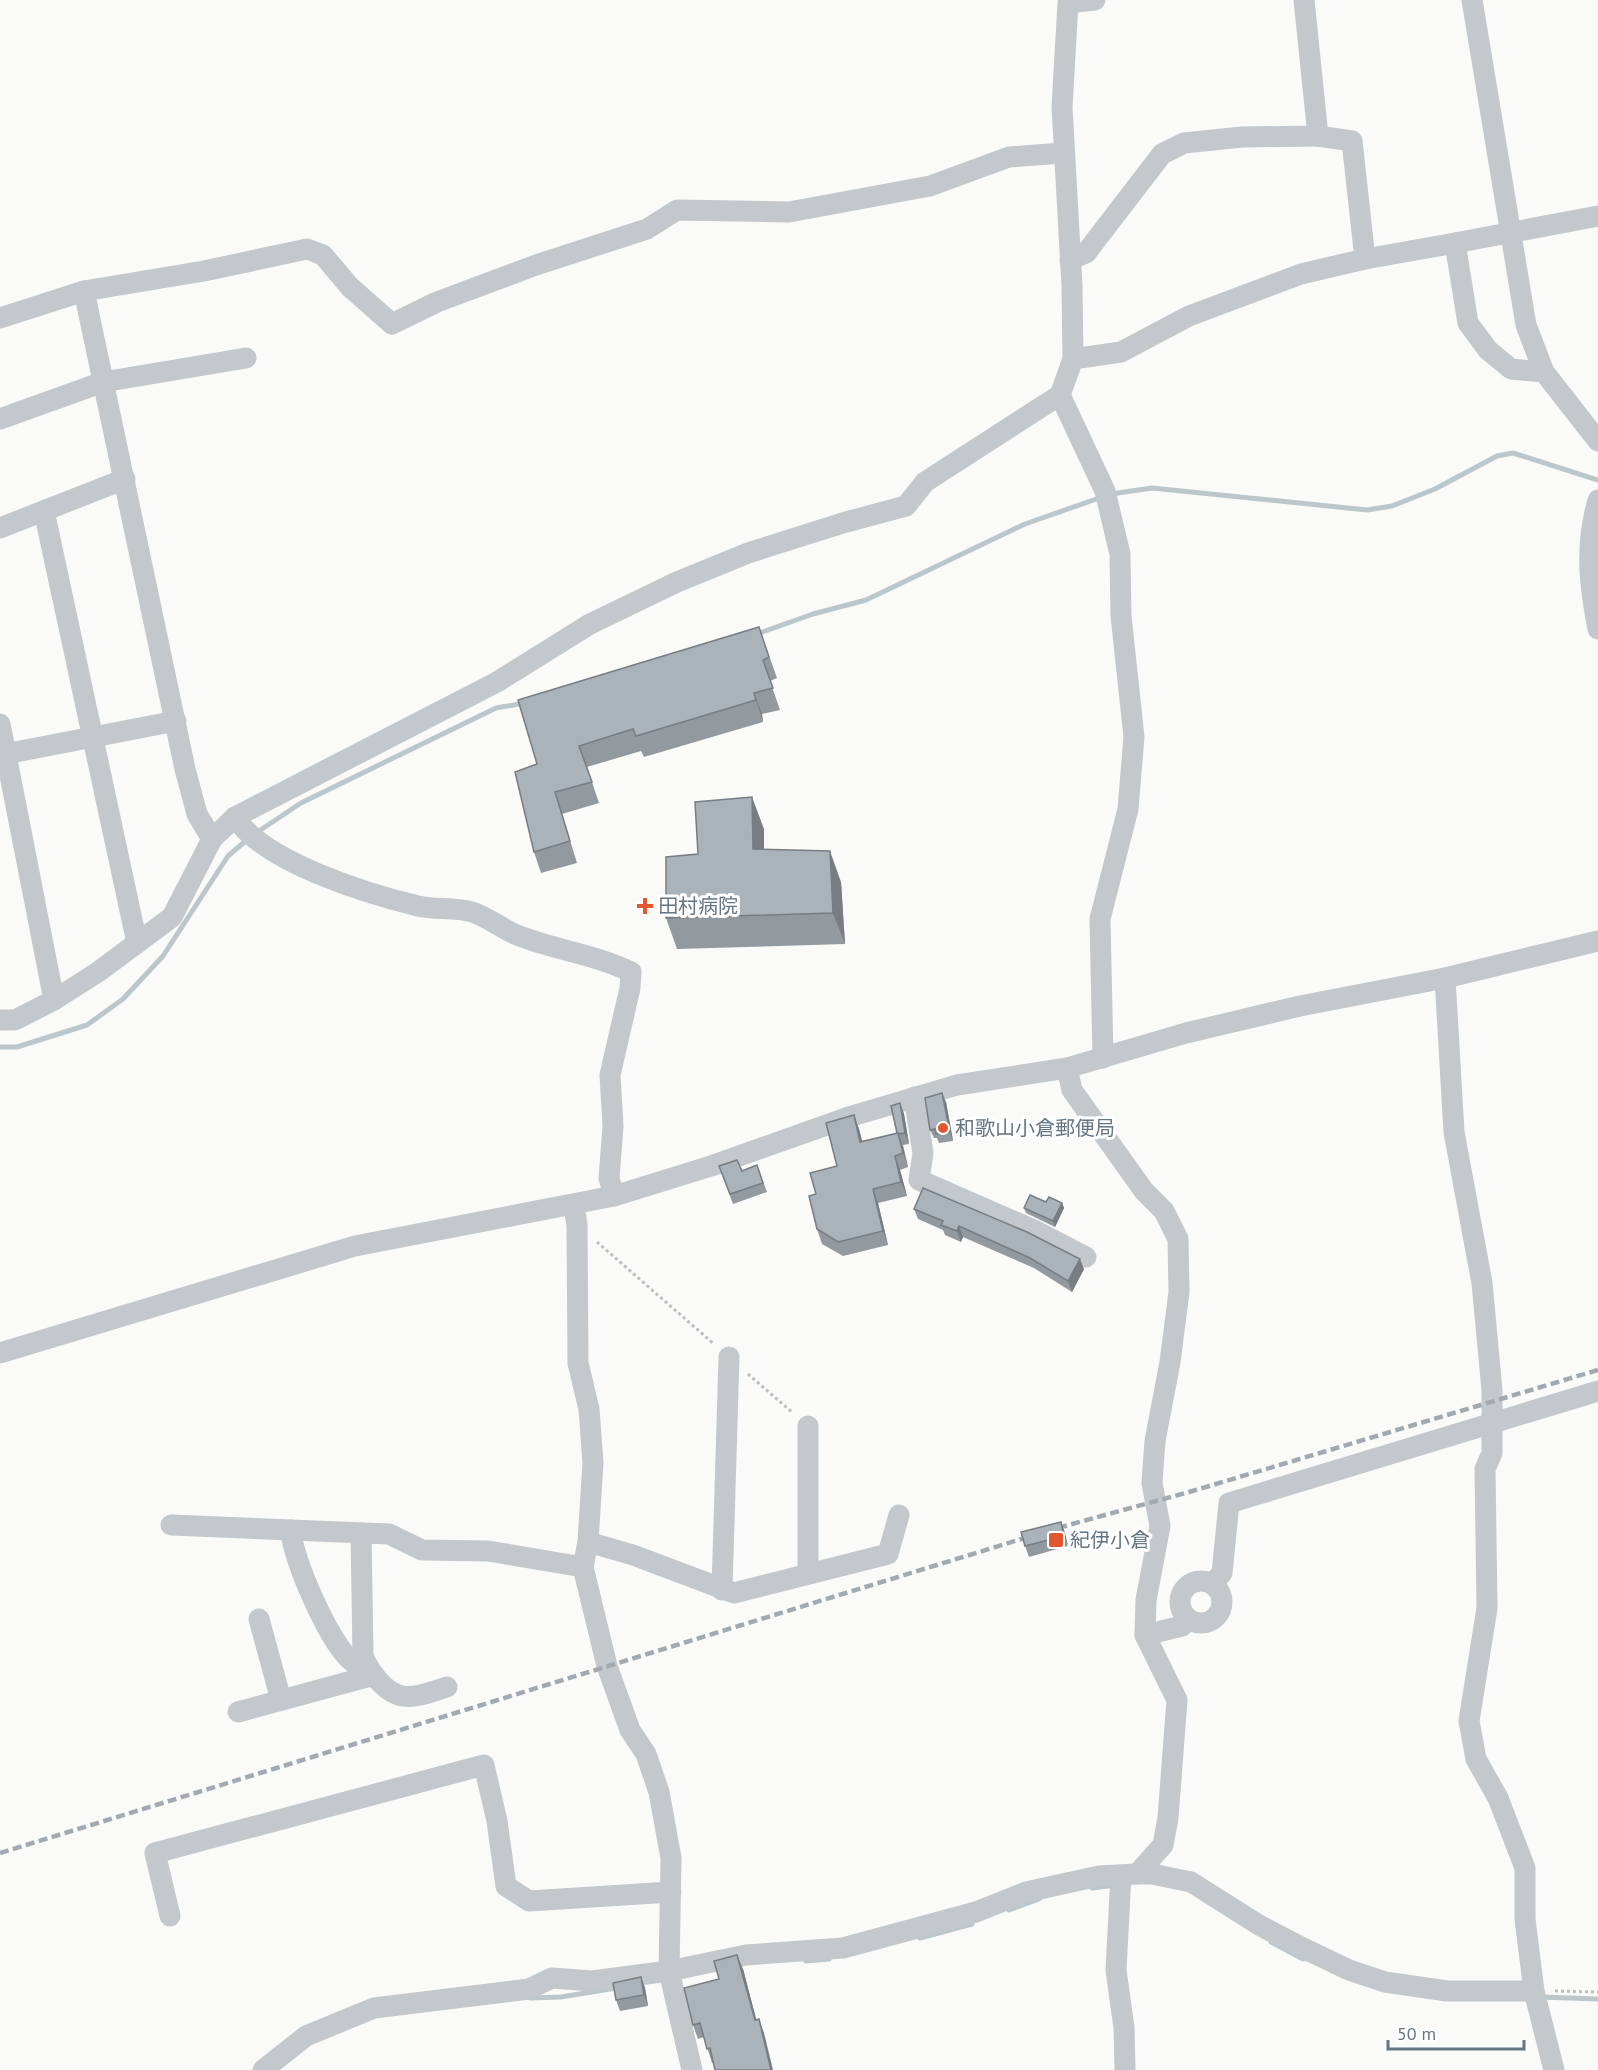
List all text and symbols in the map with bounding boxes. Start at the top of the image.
place label: 田村病院 [658,893,738,919]
marker: 田村病院 [636,897,654,915]
place label: 和歌山小倉郵便局 [955,1115,1115,1141]
marker: 和歌山小倉郵便局 [936,1121,950,1135]
place label: 紀伊小倉 [1070,1527,1150,1553]
marker: 紀伊小倉 [1047,1531,1065,1549]
scale bar [1388,2013,1524,2051]
text: 50 m [1397,2022,1436,2045]

